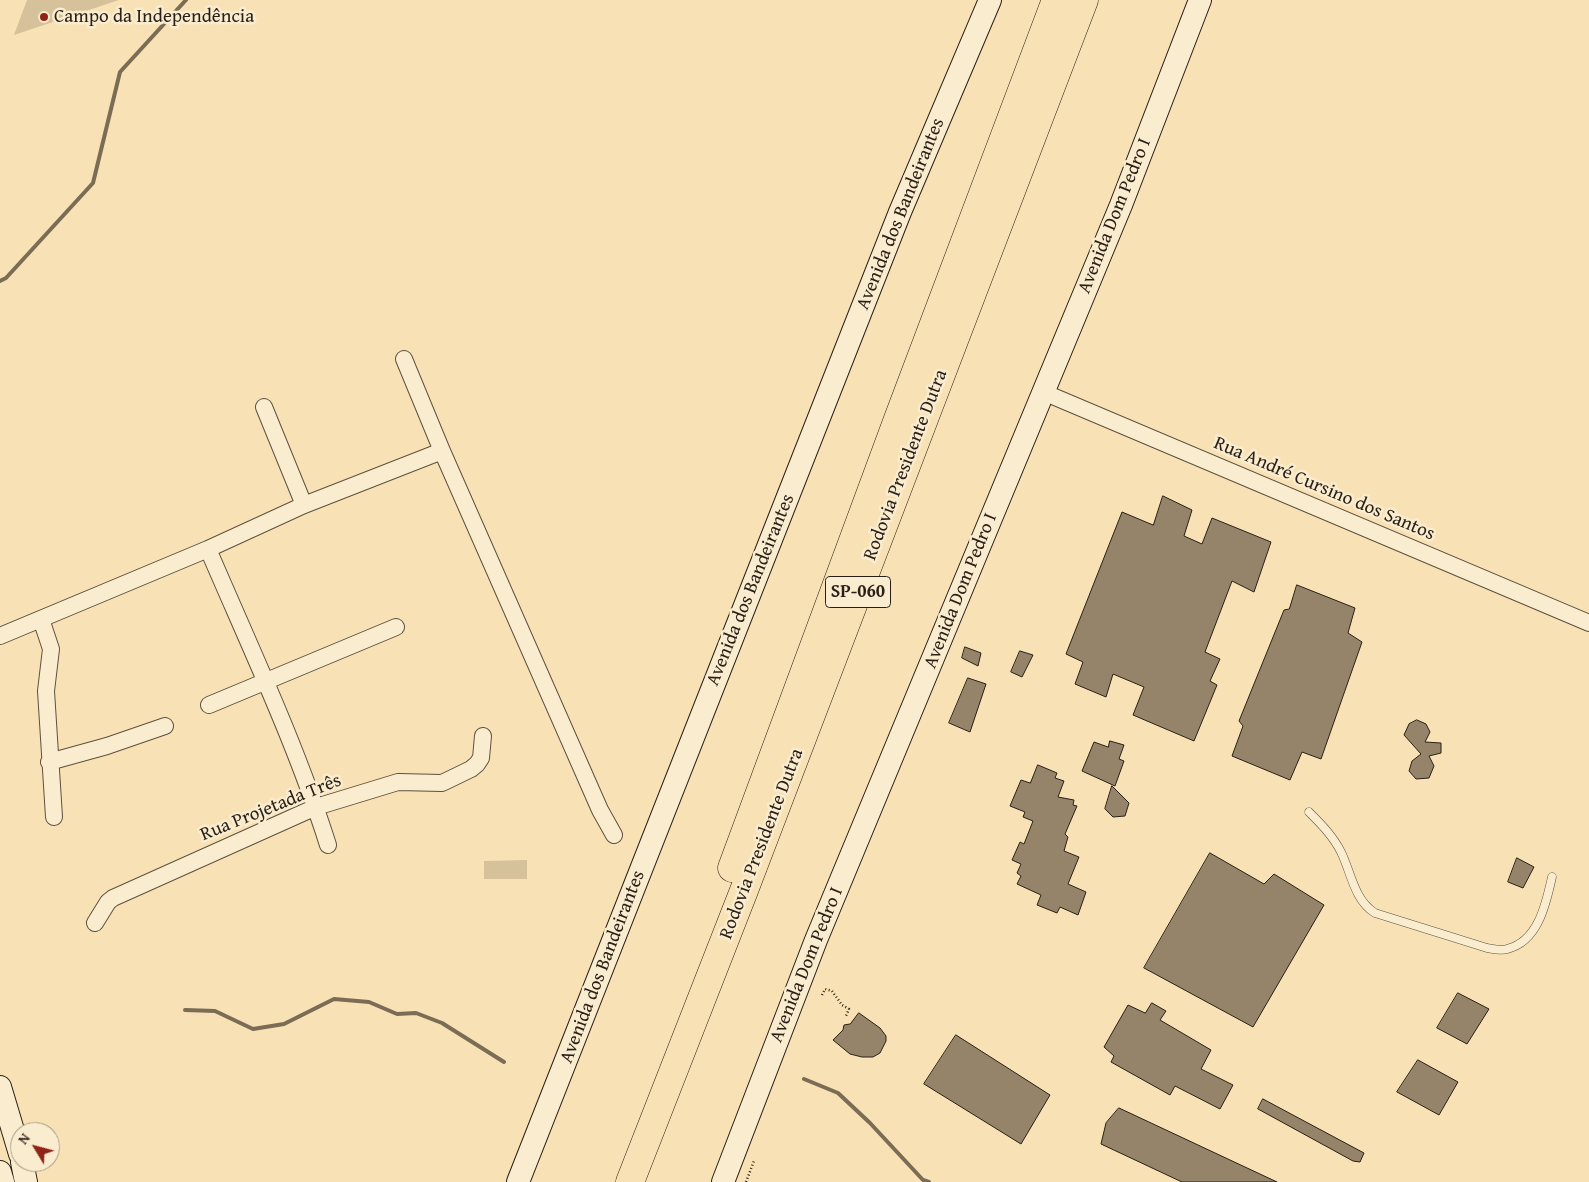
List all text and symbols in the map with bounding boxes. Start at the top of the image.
place label: Campo da Independência [54,6,254,28]
marker: Campo da Independência [38,11,50,23]
street label: Avenida dos Bandeirantes [852,115,950,313]
street label: Avenida Dom Pedro I [1073,135,1157,297]
street label: Rodovia Presidente Dutra [859,366,953,564]
street label: Rua André Cursino dos Santos [1210,432,1438,546]
street label: Avenida dos Bandeirantes [702,491,800,689]
street label: Avenida Dom Pedro I [919,510,1003,672]
road number: SP-060 [826,576,890,608]
street label: Rodovia Presidente Dutra [715,745,809,943]
street label: Rua Projetada Três [197,769,345,847]
street label: Avenida dos Bandeirantes [556,867,650,1067]
street label: Avenida Dom Pedro I [765,884,849,1046]
north arrow [10,1122,60,1172]
text: N [13,1129,35,1148]

